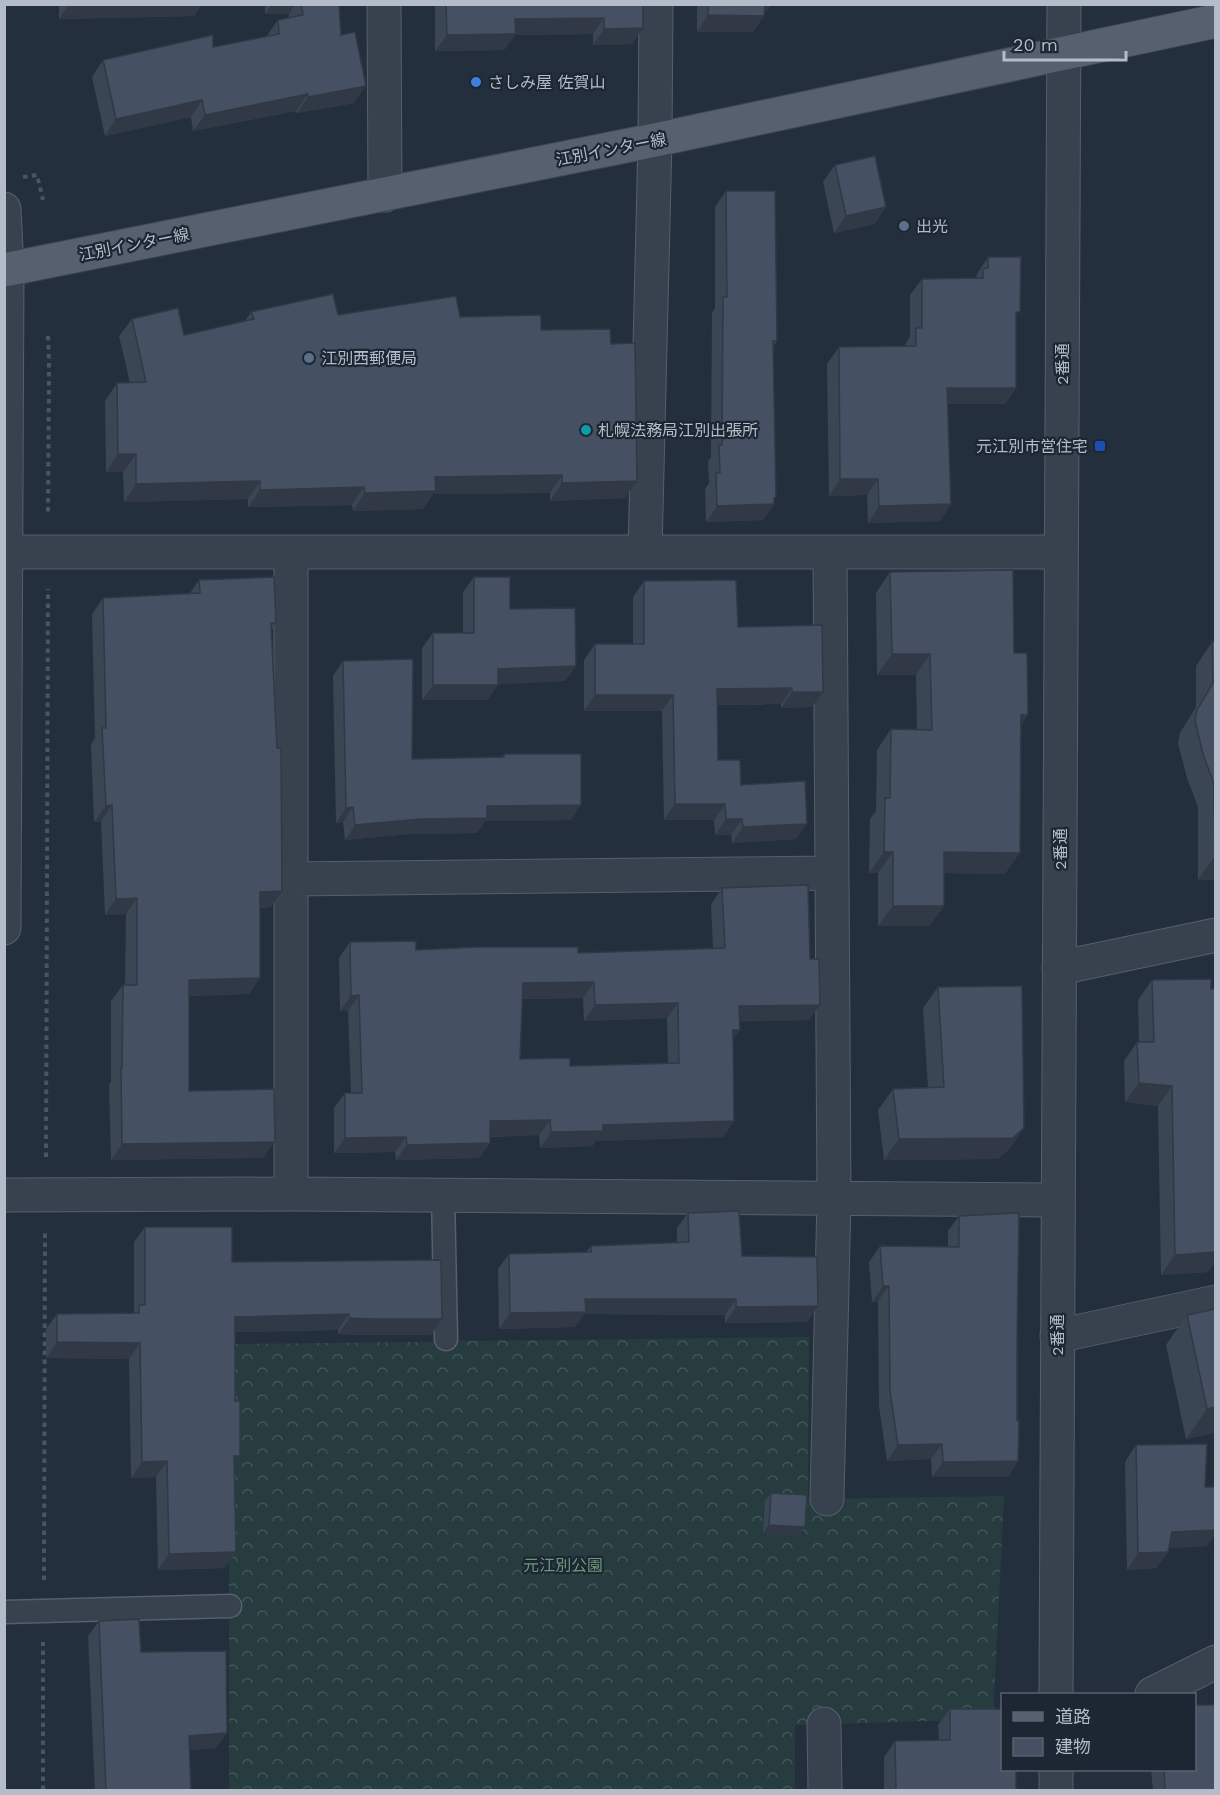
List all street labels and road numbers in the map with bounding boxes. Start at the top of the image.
street label: 江別インター線 [554,129,668,170]
street label: 江別インター線 [77,224,191,265]
street label: 2番通 [1053,343,1072,385]
street label: 2番通 [1051,828,1070,870]
street label: 2番通 [1048,1314,1067,1356]

